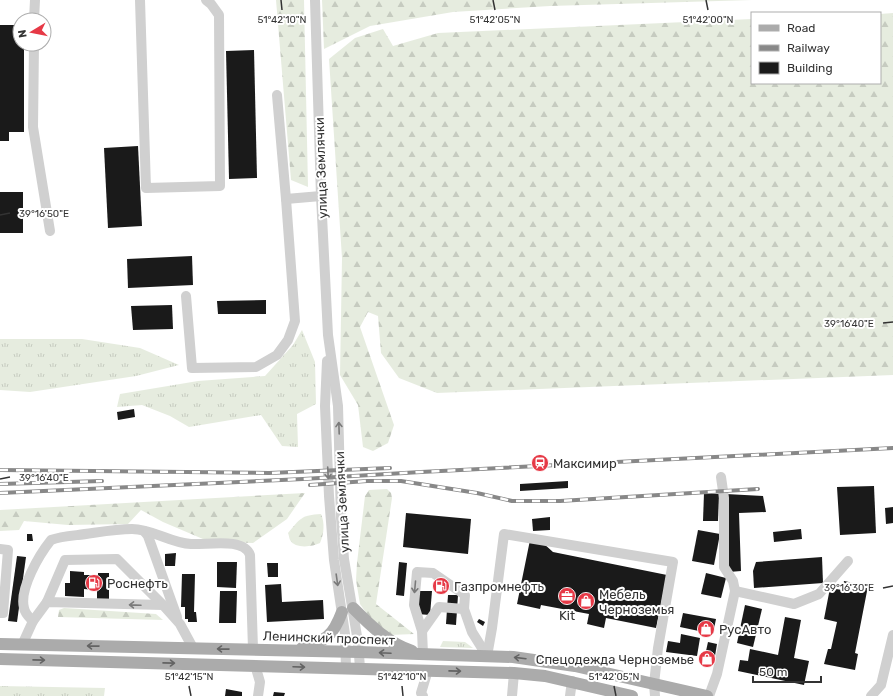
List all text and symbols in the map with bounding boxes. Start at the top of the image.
north arrow [12,12,52,52]
legend [751,12,881,84]
text: 51°42'10"N [257,14,307,26]
text: 51°42'05"N [470,14,520,26]
text: 51°42'00"N [682,14,734,26]
text: Road [787,21,815,35]
text: N [16,29,30,39]
text: Railway [787,41,830,55]
text: Building [787,61,833,75]
street label: улица Землячки [312,117,330,219]
text: 39°16'50"E [19,208,69,220]
text: 39°16'40"E [824,318,874,330]
one-way arrow [335,422,342,435]
street label: улица Землячки [332,451,352,553]
station icon: Максимир [530,453,550,473]
place label: Максимир [553,456,617,471]
one-way arrow [325,466,332,479]
text: 39°16'40"E [19,472,69,484]
fuel station icon: Роснефть [84,573,104,593]
one-way arrow [333,573,341,586]
place label: Роснефть [107,576,168,591]
fuel station icon: Газпромнефть [431,576,451,596]
place label: Газпромнефть [454,579,545,594]
one-way arrow [412,580,419,593]
text: 39°16'30"E [824,582,874,594]
office icon: Kit [557,586,577,606]
place label: Мебель Черноземья [599,587,674,617]
shop icon: Мебель Черноземья [576,591,596,611]
one-way arrow [129,601,142,608]
place label: Kit [559,608,575,623]
shop icon: РусАвто [696,619,716,639]
place label: РусАвто [719,622,772,637]
street label: Ленинский проспект [263,628,396,648]
one-way arrow [87,642,100,650]
one-way arrow [217,645,230,653]
one-way arrow [379,649,392,656]
shop icon: Спецодежда Черноземье [697,649,717,669]
place label: Спецодежда Черноземье [536,652,694,667]
one-way arrow [514,654,527,662]
one-way arrow [32,656,45,664]
scale bar [753,658,821,684]
one-way arrow [162,659,175,667]
one-way arrow [292,663,305,670]
text: 50 m [759,665,787,679]
one-way arrow [448,667,461,674]
text: 51°42'15"N [165,671,213,683]
text: 51°42'10"N [377,671,427,683]
text: 51°42'05"N [589,671,639,683]

